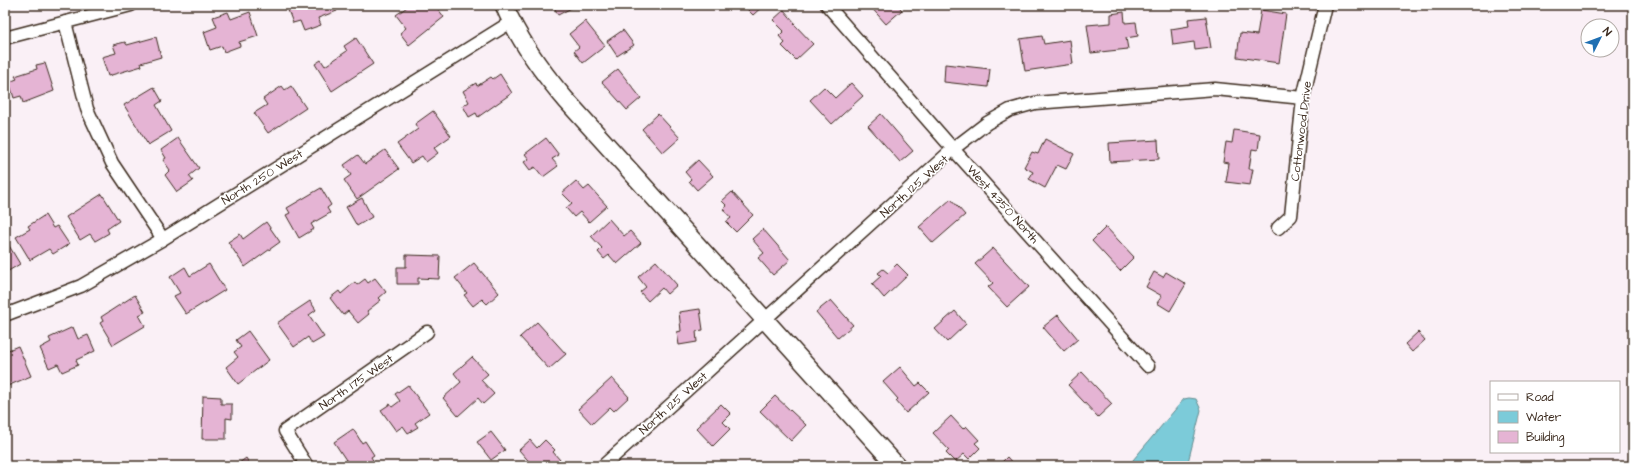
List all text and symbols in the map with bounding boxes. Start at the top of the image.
north arrow [1580,18,1620,58]
text: N [1599,24,1615,39]
street label: Cottonwood Drive [1287,80,1316,182]
street label: North 250 West [218,146,306,209]
street label: North 125 West [876,151,952,222]
street label: West 4350 North [963,161,1043,247]
street label: North 175 West [316,350,397,414]
street label: North 125 West [635,368,711,439]
legend [1490,381,1620,453]
text: Road [1526,389,1554,406]
text: Water [1526,409,1562,426]
text: Building [1526,429,1564,447]

